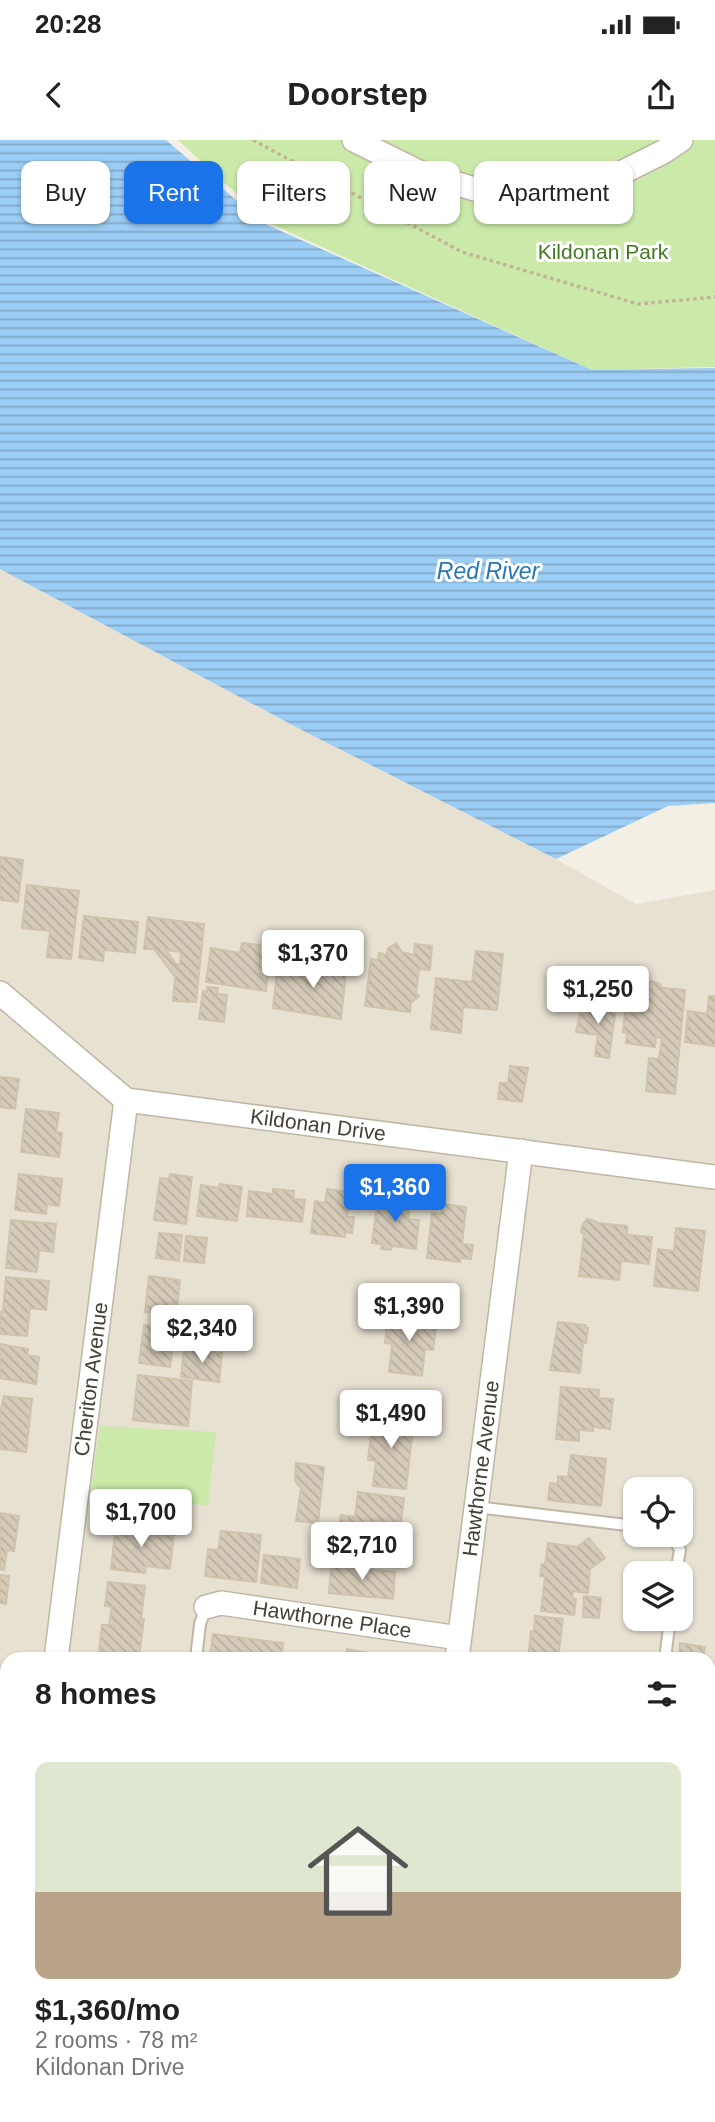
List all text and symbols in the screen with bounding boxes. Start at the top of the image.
text: 20:28 [35,9,102,39]
icon: back [35,76,73,114]
text: Doorstep [287,76,428,112]
icon: share [642,76,680,114]
chip: Buy [21,161,110,224]
chip: Rent [124,161,223,224]
chip: Filters [237,161,350,224]
chip: New [364,161,460,224]
chip: Apartment [474,161,633,224]
park label: Kildonan Park [538,240,669,263]
water label: Red River [437,558,540,584]
pin: $1,370 [256,930,370,990]
text: $1,370 [278,940,348,966]
pin: $1,250 [541,966,655,1026]
text: $1,250 [563,976,633,1002]
street label: Kildonan Drive [249,1104,387,1145]
pin: $1,360 [338,1164,452,1224]
text: $1,360 [360,1174,430,1200]
pin: $1,390 [352,1284,466,1343]
text: $1,390 [374,1293,444,1319]
street label: Cheriton Avenue [70,1301,112,1457]
pin: $2,340 [145,1306,259,1365]
text: $2,340 [167,1315,237,1341]
street label: Hawthorne Avenue [458,1379,503,1558]
pin: $1,490 [334,1390,448,1450]
text: $1,490 [356,1400,426,1426]
map controls [623,1477,693,1631]
button: locate [623,1477,693,1547]
pin: $1,700 [84,1490,198,1549]
text: $1,700 [106,1499,176,1525]
pin: $2,710 [305,1522,419,1582]
text: $2,710 [327,1532,397,1558]
button: layers [623,1561,693,1631]
street label: Hawthorne Place [252,1596,413,1642]
icon: filters [643,1675,681,1713]
text: 8 homes [35,1677,157,1710]
icon: home [295,1808,421,1934]
text: $1,360/mo [35,1993,180,2026]
text: 2 rooms · 78 m² [35,2027,197,2053]
text: Kildonan Drive [35,2054,185,2080]

